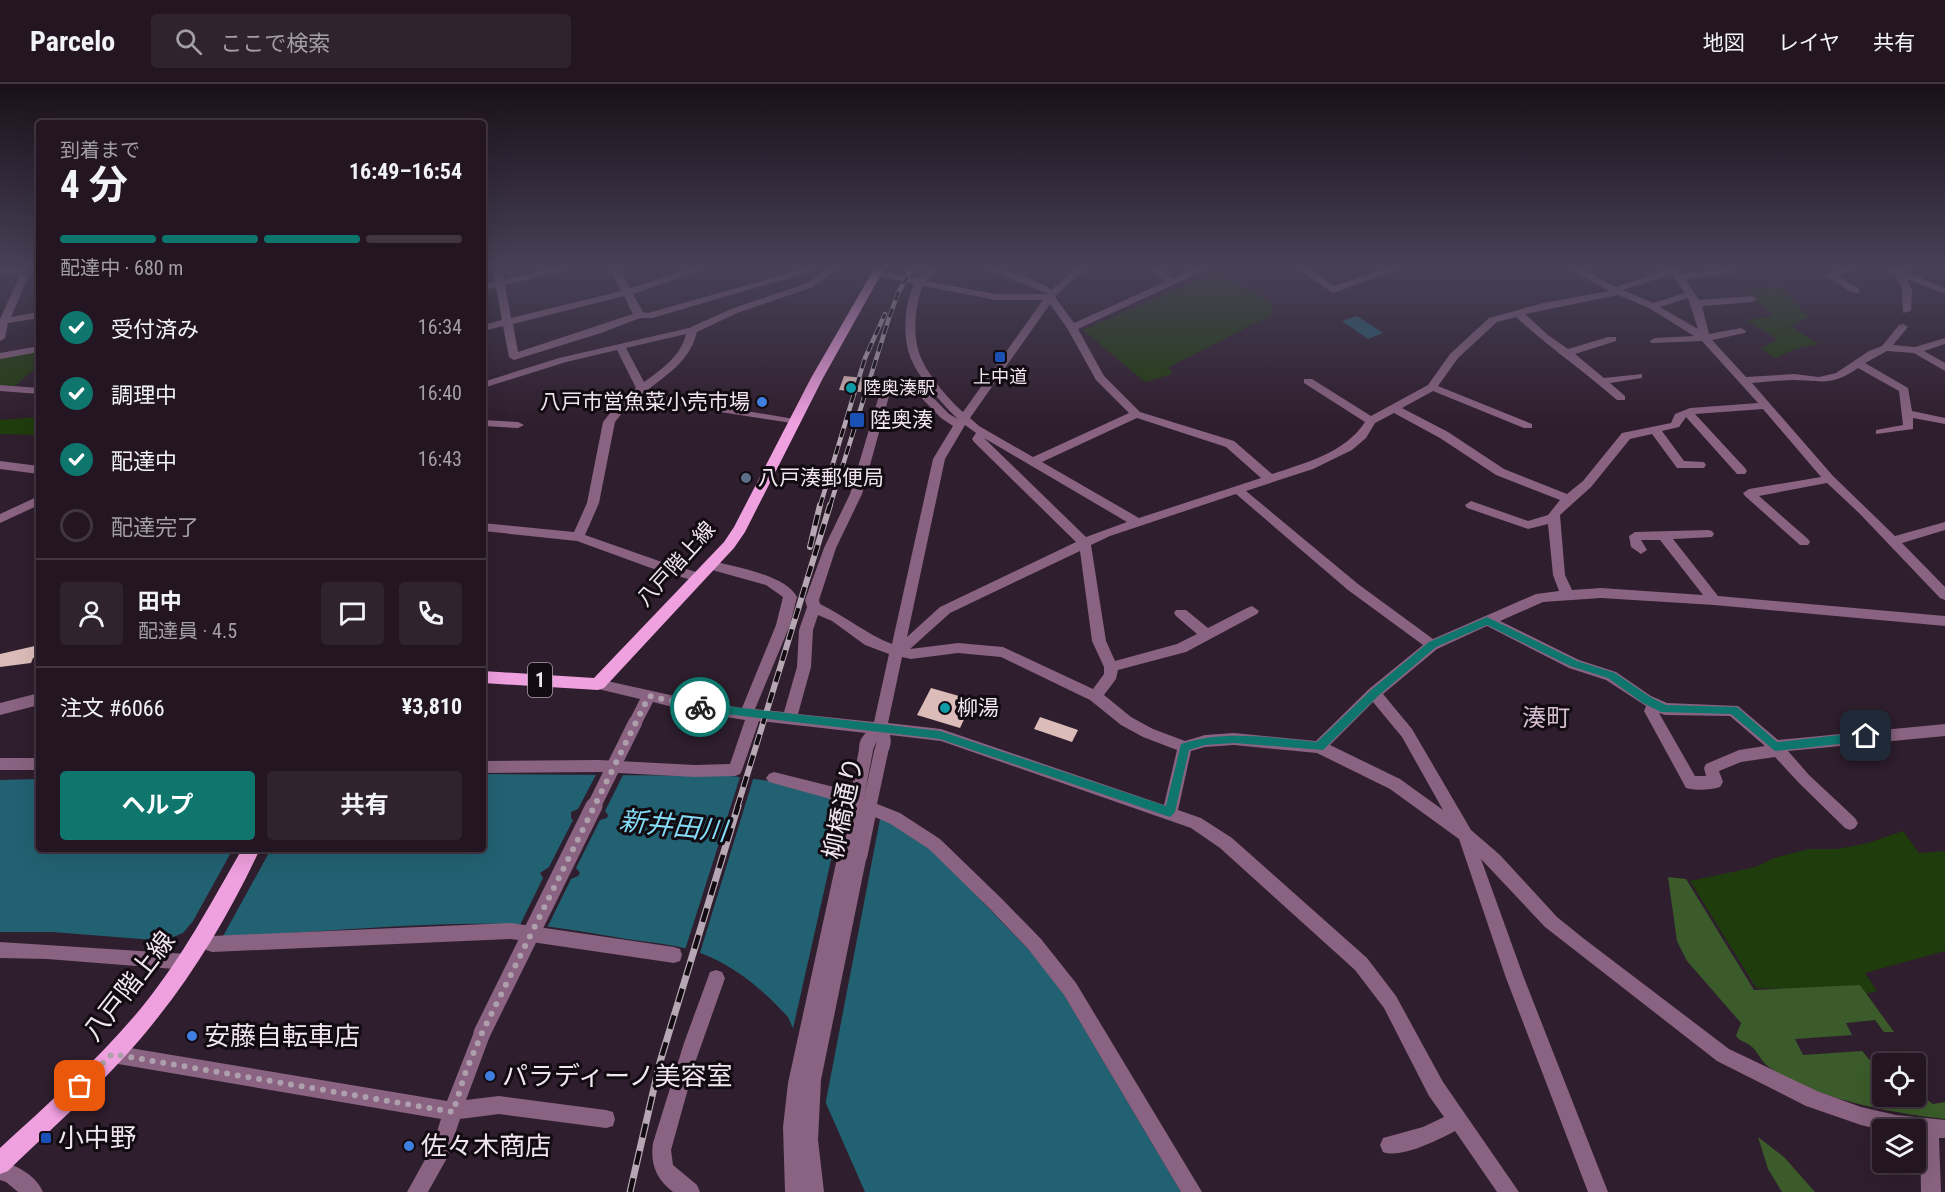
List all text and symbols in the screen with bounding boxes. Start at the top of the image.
search box [151,14,571,68]
text: Parcelo [30,25,115,58]
icon: search [172,25,205,58]
text: ここで検索 [220,31,330,56]
text: 地図 [1703,31,1745,55]
text: レイヤ [1778,31,1840,55]
text: 共有 [1873,31,1915,55]
text: 到着まで [60,138,140,162]
text: 16:49–16:54 [349,159,462,184]
text: 4 分 [60,162,128,208]
text: 配達中 · 680 m [60,256,183,280]
icon: check [60,311,93,344]
text: 16:34 [418,315,462,339]
text: 受付済み [111,317,199,342]
marker: 上中道 [993,350,1007,364]
place label: 上中道 [973,366,1027,387]
icon: check [60,377,93,410]
place label: 陸奥湊駅 [863,377,935,398]
text: 16:40 [418,381,462,405]
marker: 陸奥湊駅 [844,381,858,395]
text: 調理中 [111,383,177,408]
place label: 八戸市営魚菜小売市場 [540,390,750,414]
marker: 八戸市営魚菜小売市場 [755,395,769,409]
place label: 陸奥湊 [870,408,933,432]
marker: 陸奥湊 [848,411,866,429]
icon: check [60,443,93,476]
text: 16:43 [418,447,462,471]
text: 配達中 [111,449,177,474]
place label: 八戸湊郵便局 [758,466,884,490]
marker: 八戸湊郵便局 [739,471,753,485]
text: 配達完了 [111,515,199,540]
street label: 八戸階上線 [632,517,720,611]
button: person [60,582,123,645]
button: chat [321,582,384,645]
button: phone [399,582,462,645]
text: 田中 [138,589,182,614]
text: 配達員 · 4.5 [138,619,237,643]
road number: 1 [528,663,552,697]
courier [670,677,730,737]
icon: bike [684,691,717,724]
text: ¥3,810 [402,694,462,719]
text: 注文 #6066 [60,696,165,721]
place label: 柳湯 [957,696,999,720]
marker: 柳湯 [938,701,952,715]
district label: 湊町 [1522,704,1570,732]
pin [1840,710,1891,761]
icon: home [1849,719,1882,752]
street label: 柳橋通り [818,754,868,862]
button: ヘルプ [60,771,255,840]
button: 共有 [267,771,462,840]
water label: 新井田川 [618,804,731,848]
street label: 八戸階上線 [77,926,181,1046]
place label: 安藤自転車店 [204,1021,360,1051]
marker: 安藤自転車店 [185,1029,199,1043]
map controls [1872,1053,1926,1173]
button: locate [1872,1053,1926,1107]
pin [54,1060,105,1111]
place label: パラディーノ美容室 [502,1061,733,1091]
icon: bag [63,1069,96,1102]
marker: パラディーノ美容室 [483,1069,497,1083]
button: layers [1872,1119,1926,1173]
place label: 小中野 [58,1123,136,1153]
marker: 小中野 [39,1131,53,1145]
place label: 佐々木商店 [421,1131,551,1161]
marker: 佐々木商店 [402,1139,416,1153]

